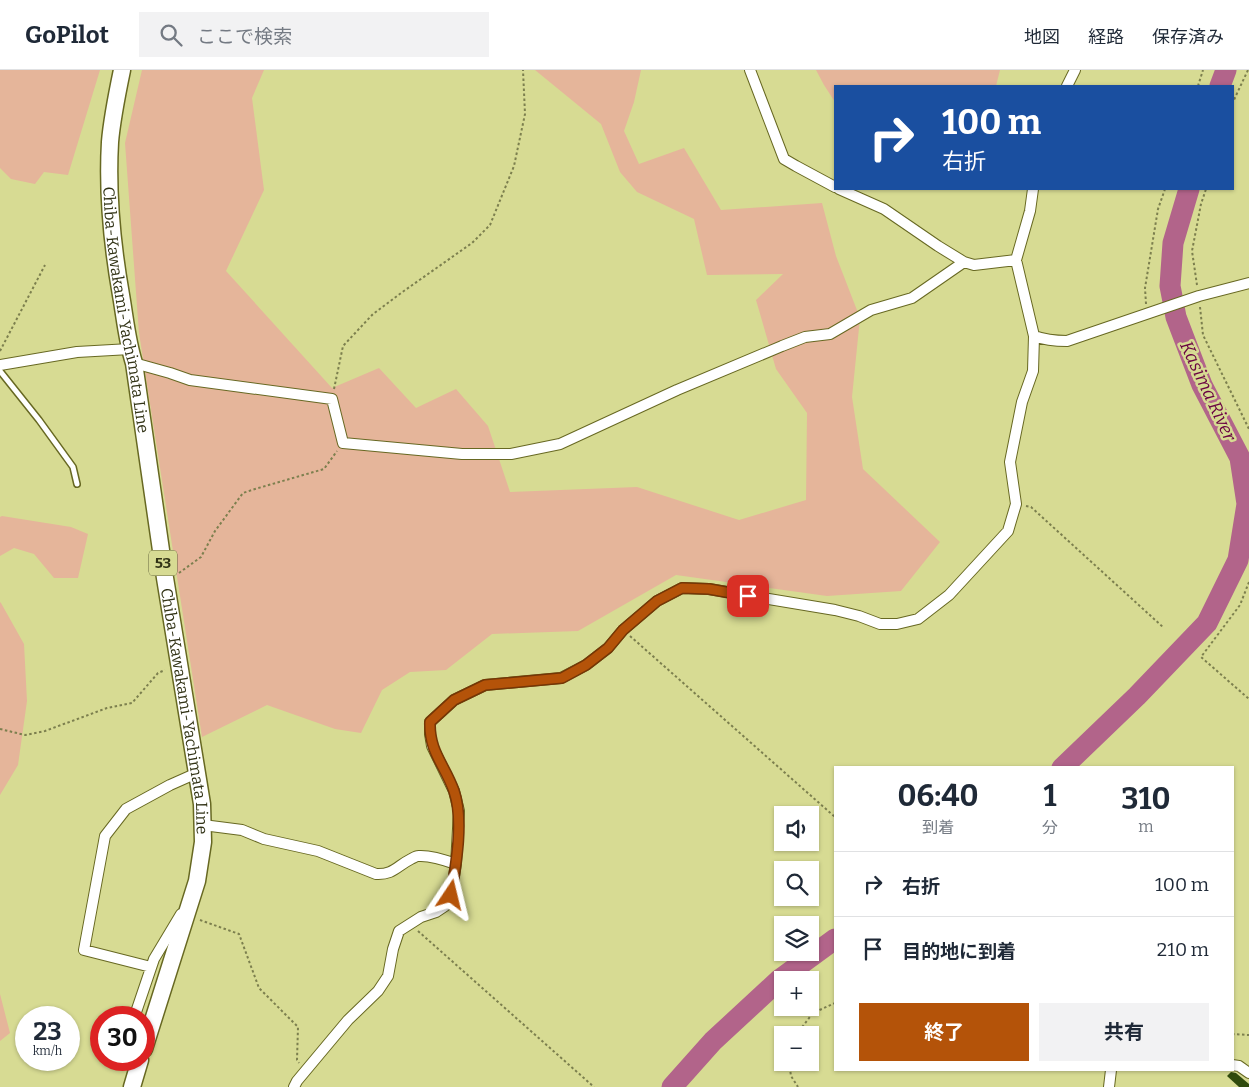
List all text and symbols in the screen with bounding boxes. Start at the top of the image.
search box [139,12,489,57]
text: GoPilot [25,21,109,49]
icon: search [157,21,185,49]
text: ここで検索 [197,25,292,48]
text: 地図 [1024,26,1060,48]
text: 経路 [1088,26,1124,48]
text: 保存済み [1152,26,1224,48]
text: 100 m [942,101,1041,143]
icon: right [859,105,924,170]
text: 右折 [942,148,986,175]
street label: Chiba-Kawakami-Yachimata Line [99,186,153,434]
water label: Kasima River [1175,338,1241,445]
road number: 53 [149,550,177,576]
pin [727,575,769,617]
icon: arrive [734,582,762,610]
street label: Chiba-Kawakami-Yachimata Line [157,587,212,835]
text: 06:40 [897,778,978,814]
text: 1 [1043,778,1056,814]
text: 310 [1121,781,1171,817]
map controls [774,806,819,1071]
button: sound [774,806,819,851]
text: m [1138,817,1154,836]
text: 到着 [922,818,954,837]
text: 分 [1042,818,1058,837]
button: search [774,861,819,906]
position arrow [424,868,476,920]
icon: right [859,870,887,898]
text: 100 m [1155,873,1209,896]
text: 右折 [902,875,940,898]
button: layers [774,916,819,961]
icon: arrive [859,935,887,963]
text: 210 m [1157,938,1209,961]
text: 目的地に到着 [902,940,1016,963]
button: + [774,971,819,1016]
button: 終了 [859,1003,1029,1061]
button: 共有 [1039,1003,1209,1061]
speed limit sign: 30 [90,1006,155,1071]
text: 23 [33,1017,62,1047]
button: − [774,1026,819,1071]
text: km/h [33,1044,62,1058]

